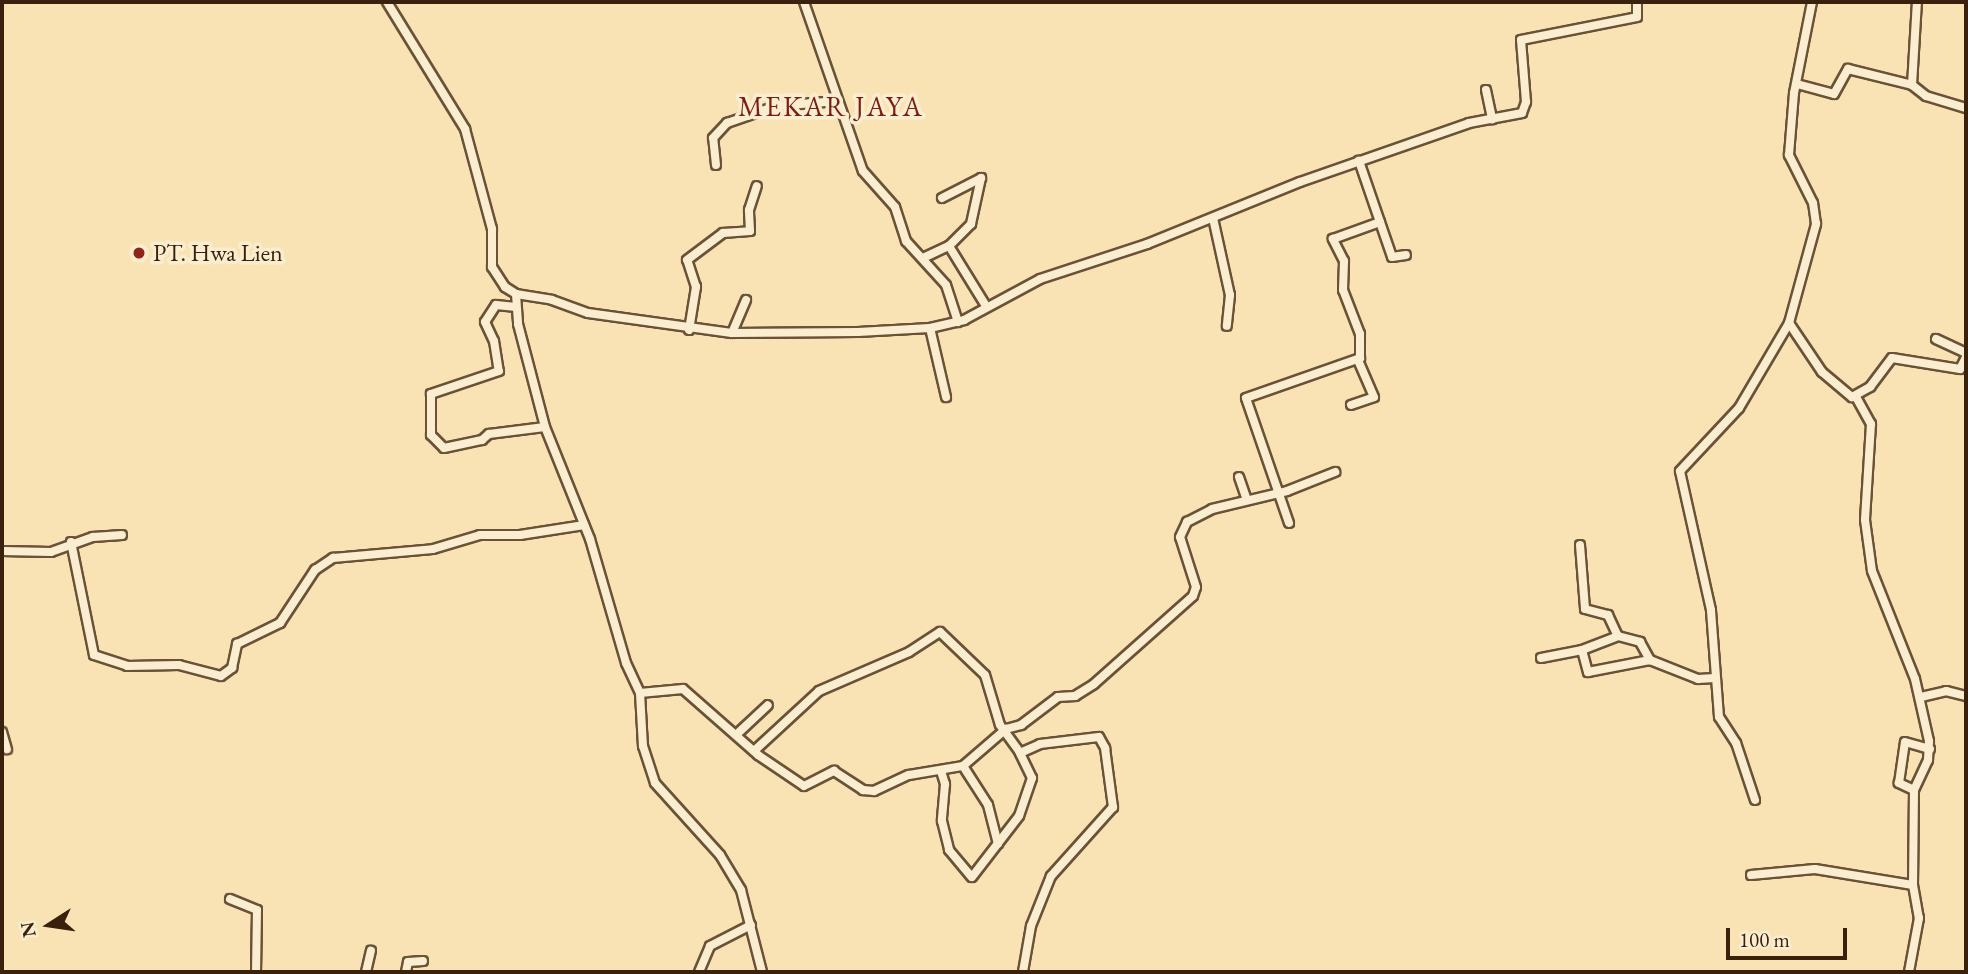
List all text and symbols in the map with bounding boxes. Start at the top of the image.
district label: MEKAR JAYA [739,89,923,123]
place label: PT. Hwa Lien [153,239,283,267]
marker: PT. Hwa Lien [131,245,147,261]
north arrow [14,890,84,960]
scale bar [1730,914,1851,958]
text: N [14,919,42,940]
text: 100 m [1739,926,1790,953]

